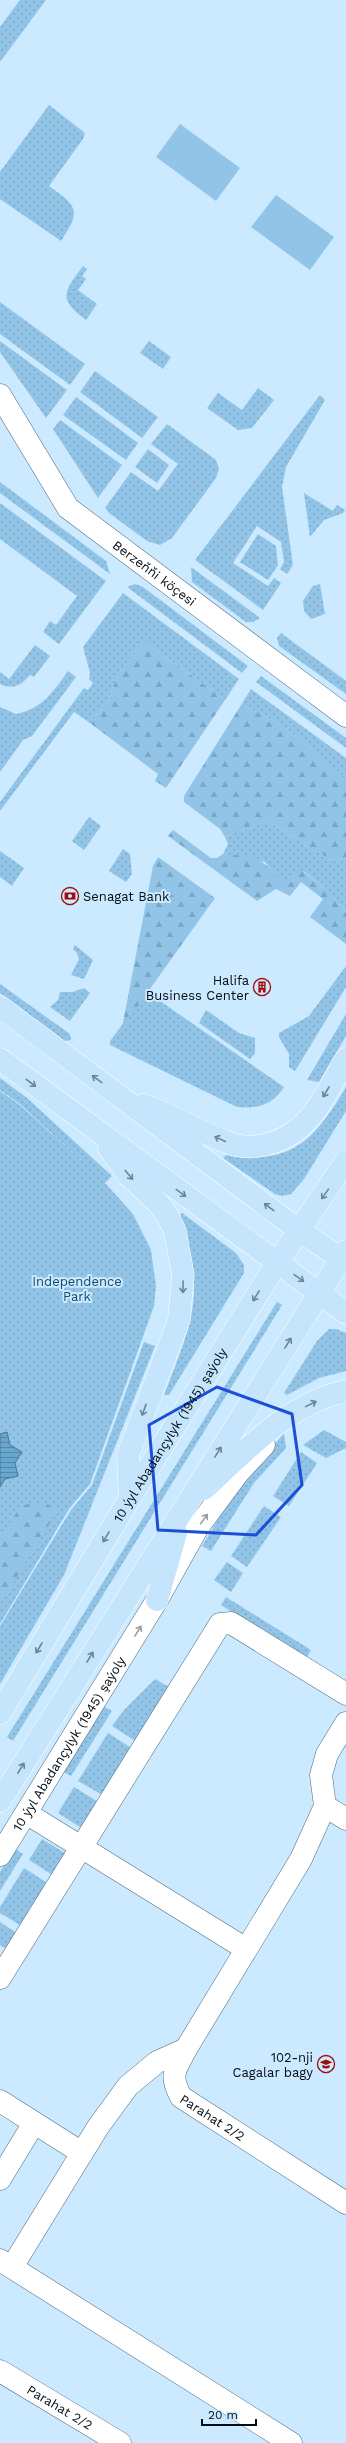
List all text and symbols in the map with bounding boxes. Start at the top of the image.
street label: Berzeňňi köçesi [110,537,199,609]
bank icon: Senagat Bank [60,886,80,906]
place label: Senagat Bank [83,889,170,904]
place label: Halifa Business Center [146,973,250,1003]
building icon: Halifa Business Center [252,977,272,997]
one-way arrow [92,1075,103,1083]
one-way arrow [26,1078,37,1087]
one-way arrow [321,1086,329,1098]
one-way arrow [214,1135,226,1142]
one-way arrow [124,1170,133,1180]
one-way arrow [176,1188,187,1197]
one-way arrow [321,1188,329,1199]
one-way arrow [263,1203,274,1211]
park label: Independence Park [32,1274,122,1304]
one-way arrow [293,1274,304,1282]
one-way arrow [179,1280,187,1293]
one-way arrow [252,1290,260,1302]
one-way arrow [284,1338,292,1349]
street label: 10 ýyl Abadançylyk (1945) şaýoly [110,1345,230,1525]
one-way arrow [305,1400,317,1407]
one-way arrow [139,1403,147,1415]
one-way arrow [215,1446,223,1458]
one-way arrow [200,1514,208,1525]
one-way arrow [102,1531,110,1543]
one-way arrow [134,1625,142,1637]
one-way arrow [35,1642,43,1653]
one-way arrow [86,1651,94,1663]
street label: 10 ýyl Abadançylyk (1945) şaýoly [10,1653,129,1834]
one-way arrow [16,1762,25,1773]
place label: 102-nji Cagalar bagy [233,2050,313,2080]
school or university icon: 102-nji Cagalar bagy [316,2054,336,2074]
street label: Parahat 2/2 [177,2091,247,2144]
street label: Parahat 2/2 [24,2382,95,2433]
scale bar [202,2401,256,2427]
text: 20 m [208,2408,238,2422]

